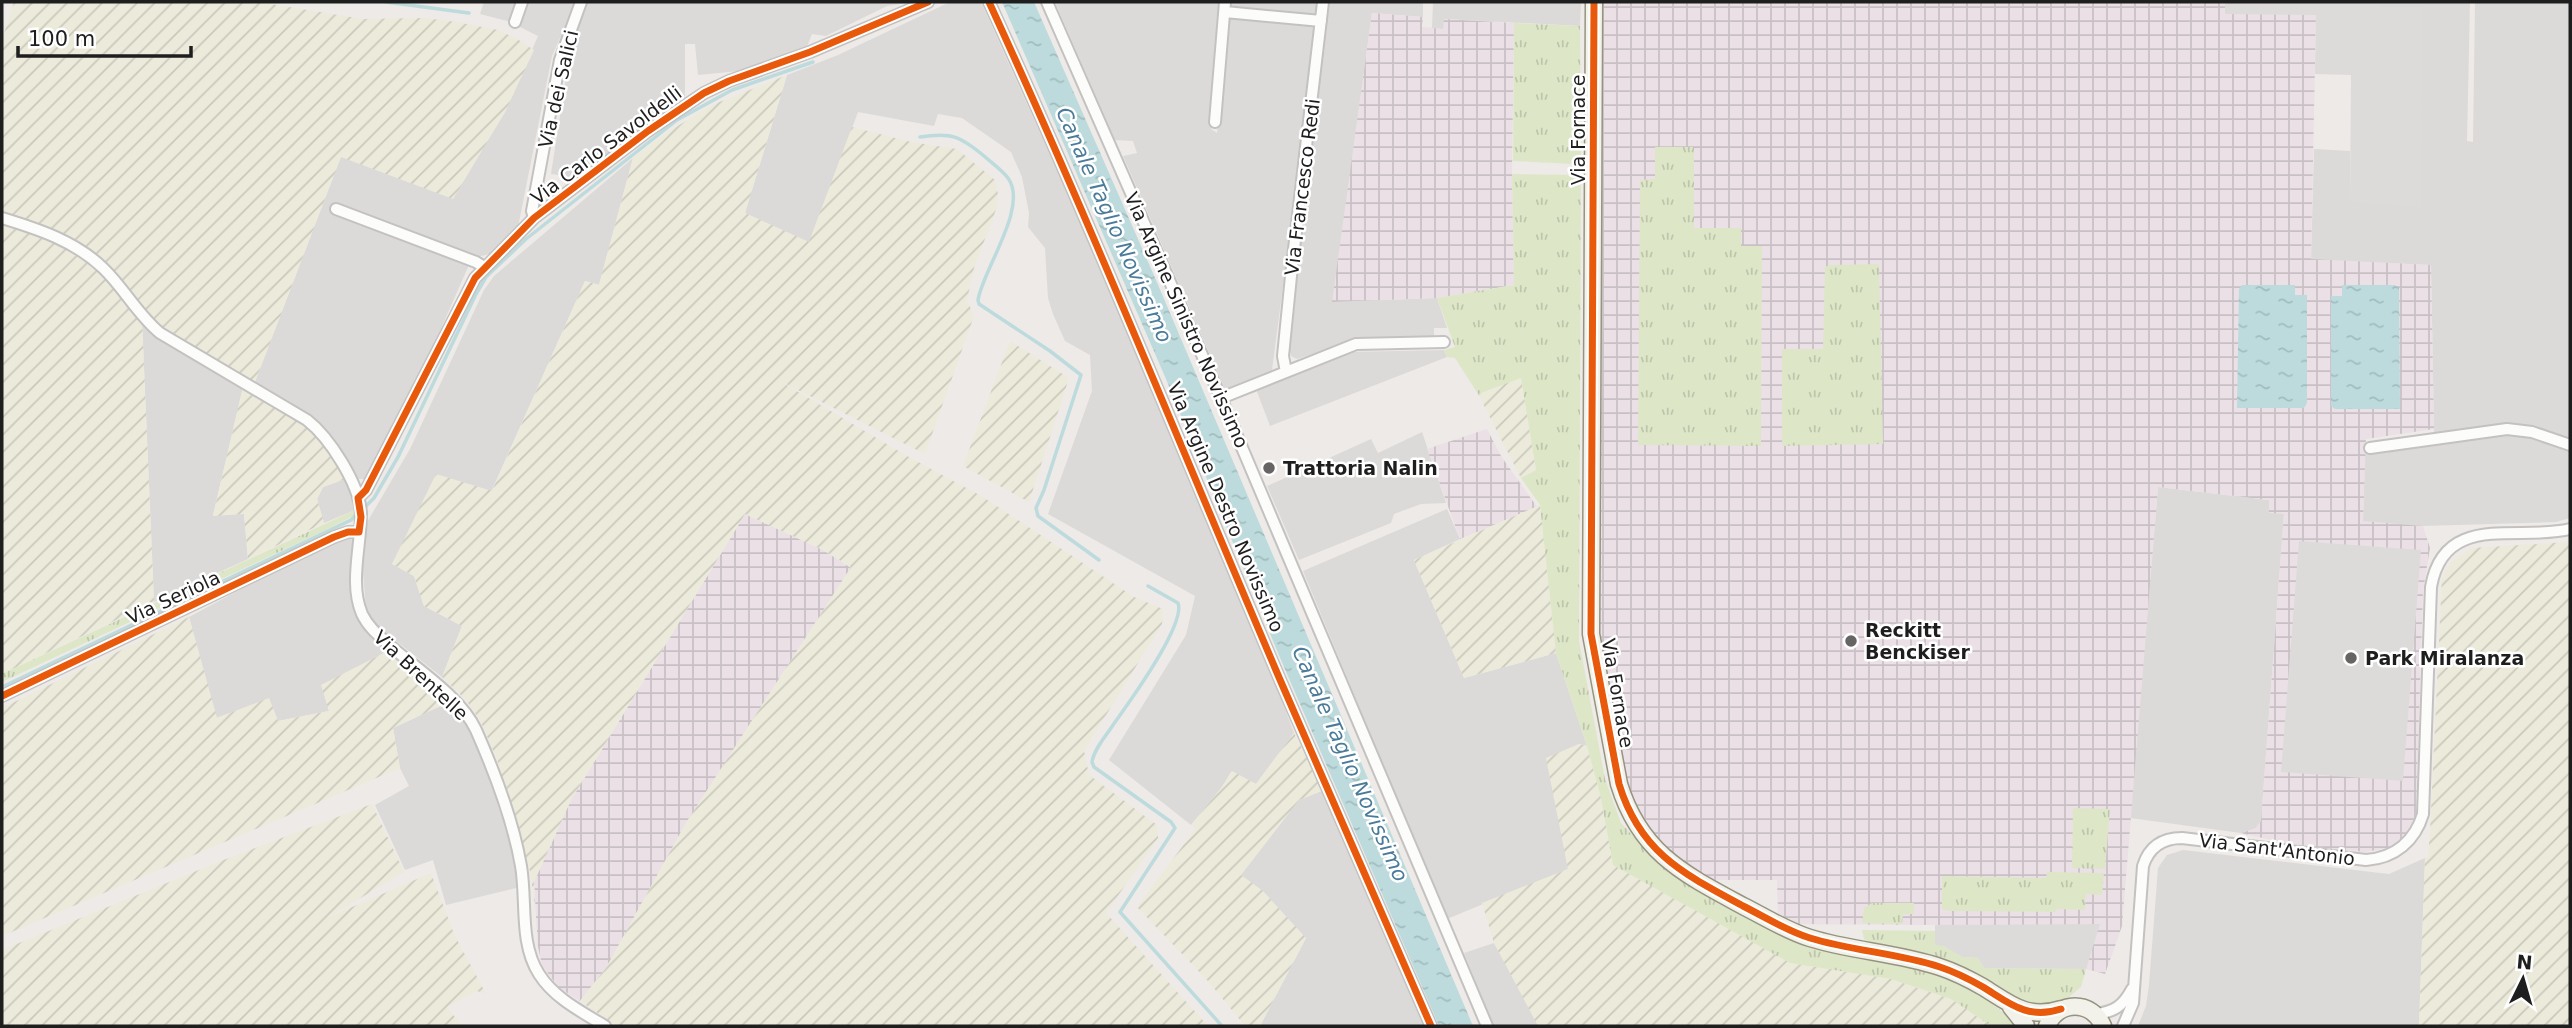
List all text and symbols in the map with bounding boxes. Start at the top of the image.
scale bar [18,14,191,58]
text: 100 m [28,27,95,51]
street label: Via dei Salici [534,28,582,150]
street label: Via Fornace [1567,75,1589,185]
street label: Via Carlo Savoldelli [526,81,686,209]
street label: Via Francesco Redi [1280,97,1324,277]
water label: Canale Taglio Novissimo [1051,104,1177,346]
street label: Via Argine Sinistro Novissimo [1120,189,1254,451]
street label: Via Argine Destro Novissimo [1163,379,1289,635]
place label: Trattoria Nalin [1283,457,1438,479]
marker: Trattoria Nalin [1261,460,1277,476]
street label: Via Seriola [123,566,223,628]
place label: Reckitt Benckiser [1865,619,1971,663]
street label: Via Brentelle [369,626,473,724]
marker: Reckitt Benckiser [1843,633,1859,649]
street label: Via Fornace [1598,637,1638,749]
water label: Canale Taglio Novissimo [1287,643,1413,885]
place label: Park Miralanza [2365,647,2524,669]
marker: Park Miralanza [2343,650,2359,666]
street label: Via Sant'Antonio [2198,829,2356,869]
north arrow [2488,944,2558,1014]
text: N [2516,950,2533,974]

